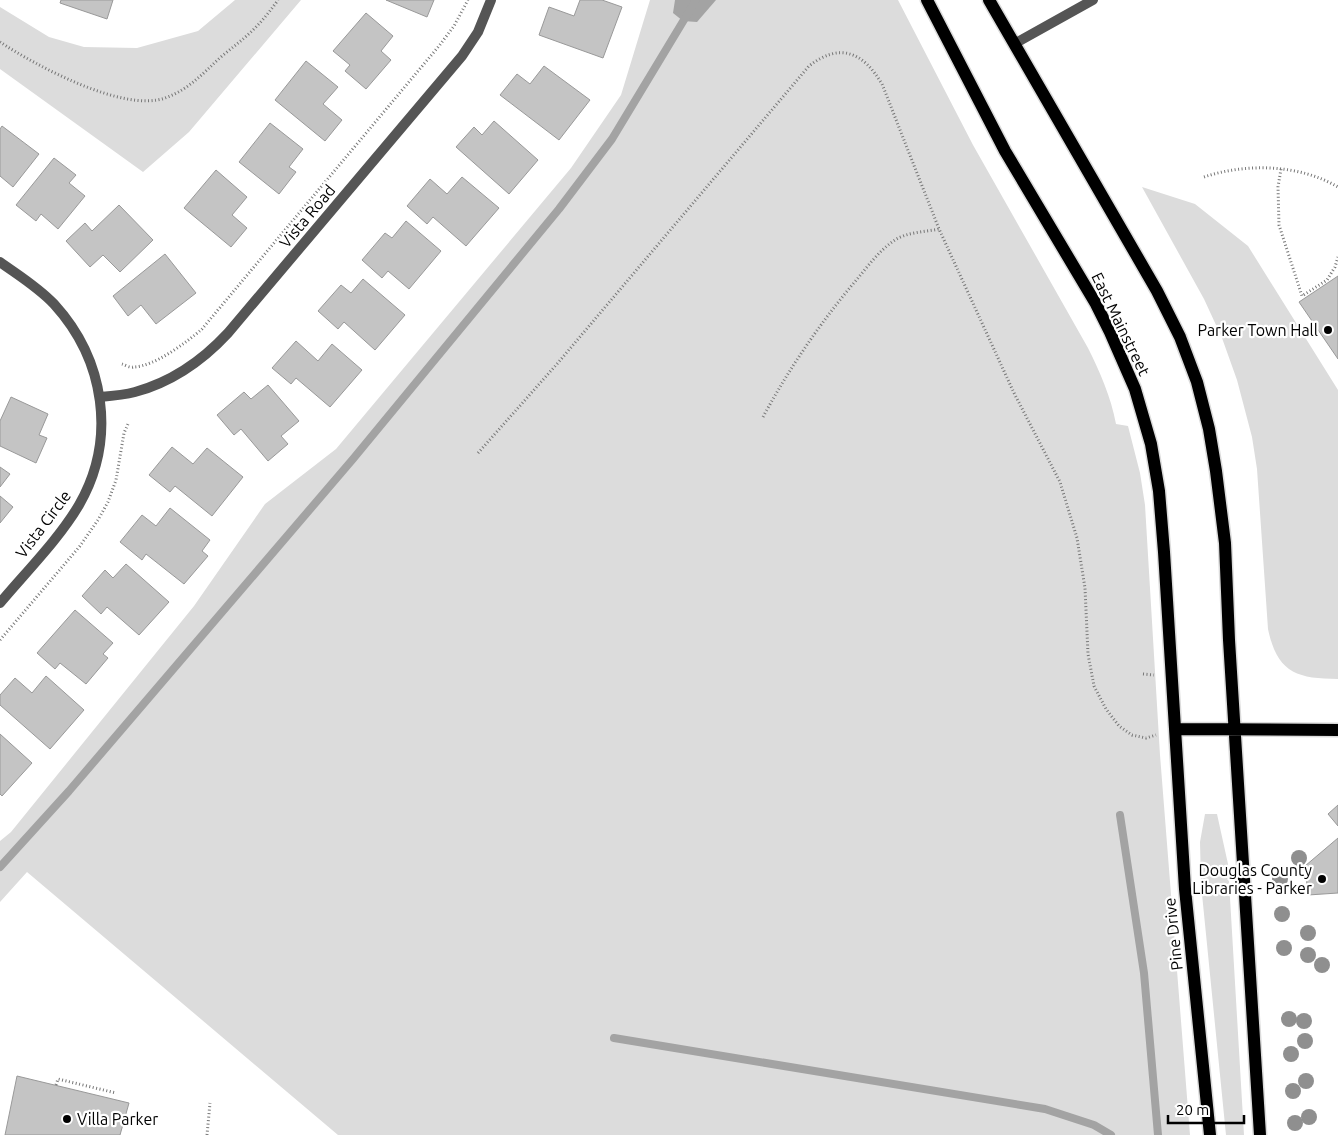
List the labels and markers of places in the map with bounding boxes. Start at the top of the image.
place label: Parker Town Hall [1197,321,1318,339]
marker: Parker Town Hall [1322,324,1334,336]
place label: Douglas County Libraries - Parker [1192,861,1312,897]
marker: Douglas County Libraries - Parker [1316,873,1328,885]
place label: Villa Parker [77,1110,158,1128]
marker: Villa Parker [61,1113,73,1125]

